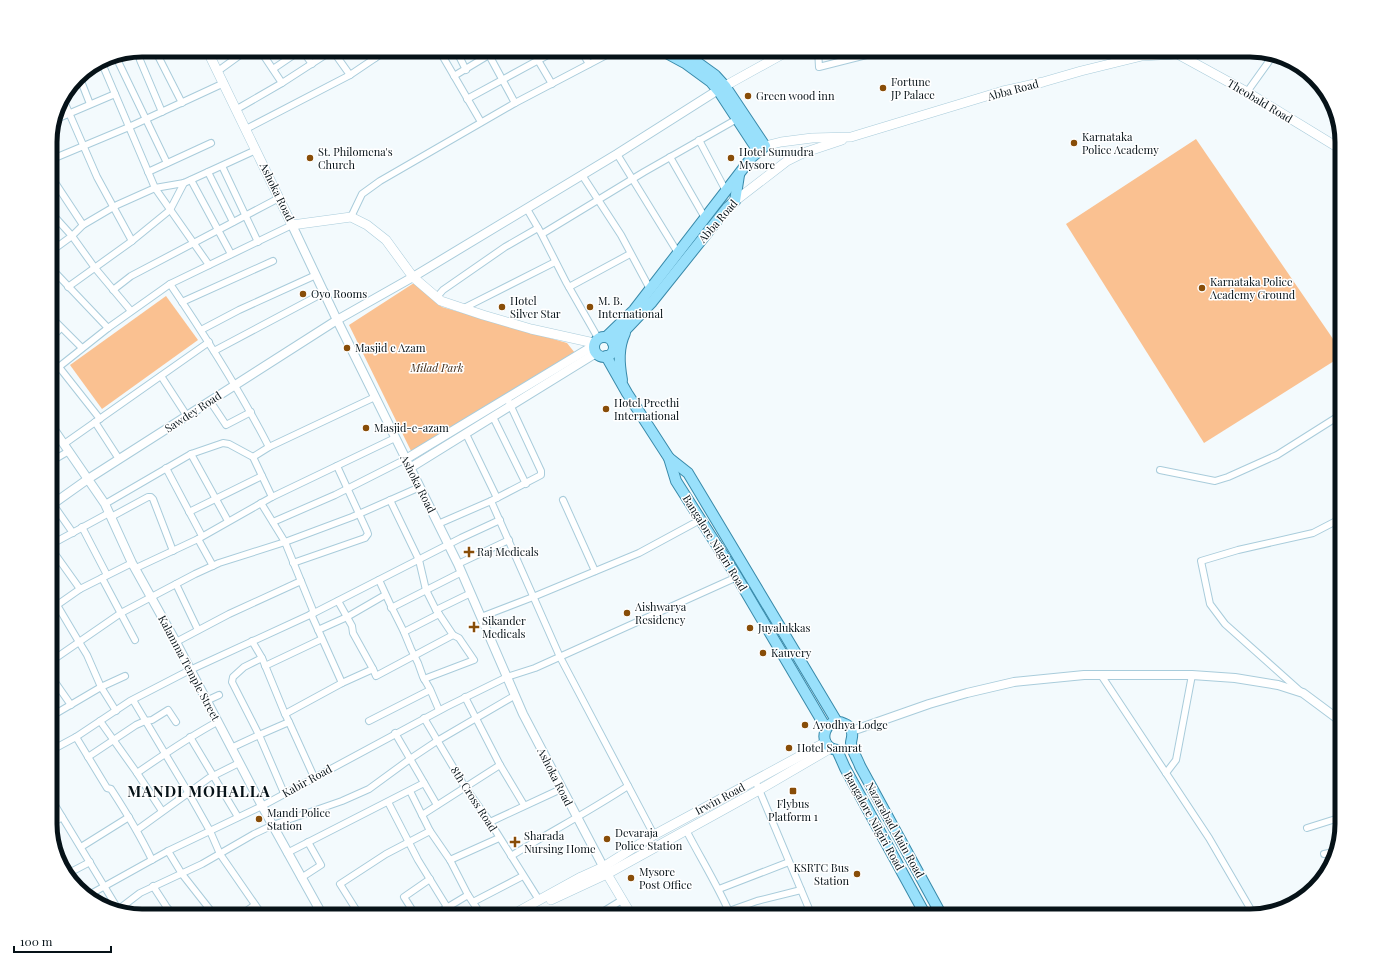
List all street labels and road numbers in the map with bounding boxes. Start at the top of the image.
street label: Abba Road [985,75,1041,104]
street label: Theobald Road [1225,75,1296,126]
street label: Ashoka Road [256,159,298,224]
street label: Abba Road [694,196,741,246]
street label: Sawdey Road [162,387,224,435]
street label: Ashoka Road [397,451,440,516]
street label: Bangalore Nilgiri Road [680,492,751,594]
street label: Kalamma Temple Street [155,612,224,723]
street label: Ashoka Road [534,744,577,809]
street label: Kabir Road [279,760,335,800]
street label: 8th Cross Road [448,763,501,835]
street label: Bangalore Nilgiri Road [841,769,908,873]
street label: Irwin Road [692,779,748,818]
street label: Nazarabad Main Road [863,779,928,881]

